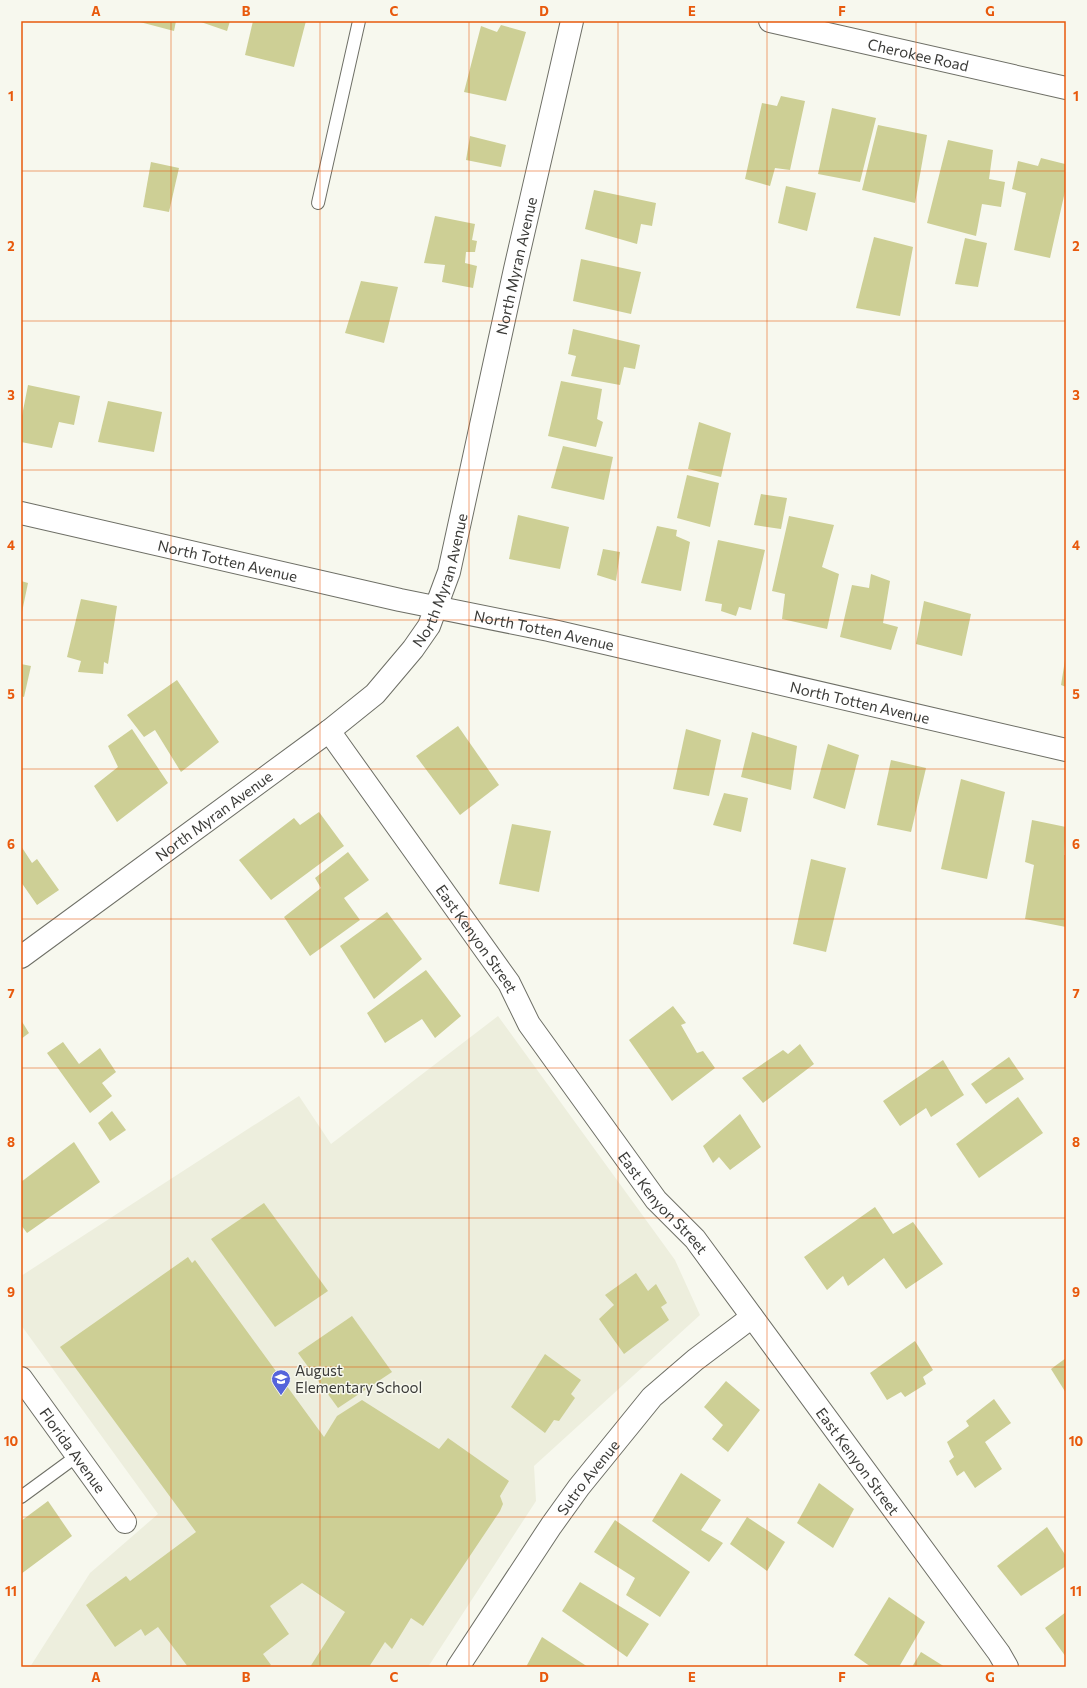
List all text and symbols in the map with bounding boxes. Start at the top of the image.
text: A [91,3,101,19]
text: B [242,3,251,19]
text: C [390,3,399,19]
text: D [539,3,549,19]
text: E [688,3,696,19]
text: F [838,3,846,19]
text: G [985,3,995,19]
street label: Cherokee Road [866,34,971,75]
text: 1 [8,88,14,104]
text: 1 [1073,88,1079,104]
street label: North Myran Avenue [492,195,540,336]
text: 2 [7,238,15,254]
text: 2 [1072,238,1080,254]
text: 3 [7,387,15,403]
text: 3 [1072,387,1080,403]
street label: North Myran Avenue [408,512,471,650]
street label: North Totten Avenue [156,536,299,585]
text: 4 [7,537,15,553]
text: 4 [1072,537,1080,553]
street label: North Totten Avenue [472,606,616,654]
street label: North Totten Avenue [788,677,932,727]
text: 5 [7,686,15,702]
text: 5 [1072,686,1080,702]
street label: North Myran Avenue [152,767,276,865]
text: 6 [7,836,15,852]
text: 6 [1072,836,1080,852]
street label: East Kenyon Street [432,881,521,996]
text: 7 [7,985,15,1001]
text: 7 [1072,985,1080,1001]
text: 8 [7,1134,15,1150]
text: 8 [1072,1134,1080,1150]
street label: East Kenyon Street [615,1148,712,1257]
text: 9 [7,1284,15,1300]
text: 9 [1072,1284,1080,1300]
place label: August Elementary School [295,1361,422,1396]
school or university icon: August Elementary School [270,1368,292,1396]
street label: Florida Avenue [36,1404,110,1496]
street label: East Kenyon Street [813,1404,903,1518]
text: 10 [4,1433,19,1449]
text: 10 [1069,1433,1084,1449]
street label: Sutro Avenue [553,1436,623,1519]
text: 11 [5,1583,17,1599]
text: 11 [1070,1583,1082,1599]
text: A [91,1669,101,1685]
text: B [242,1669,251,1685]
text: C [390,1669,399,1685]
text: D [539,1669,549,1685]
text: E [688,1669,696,1685]
text: F [838,1669,846,1685]
text: G [985,1669,995,1685]

